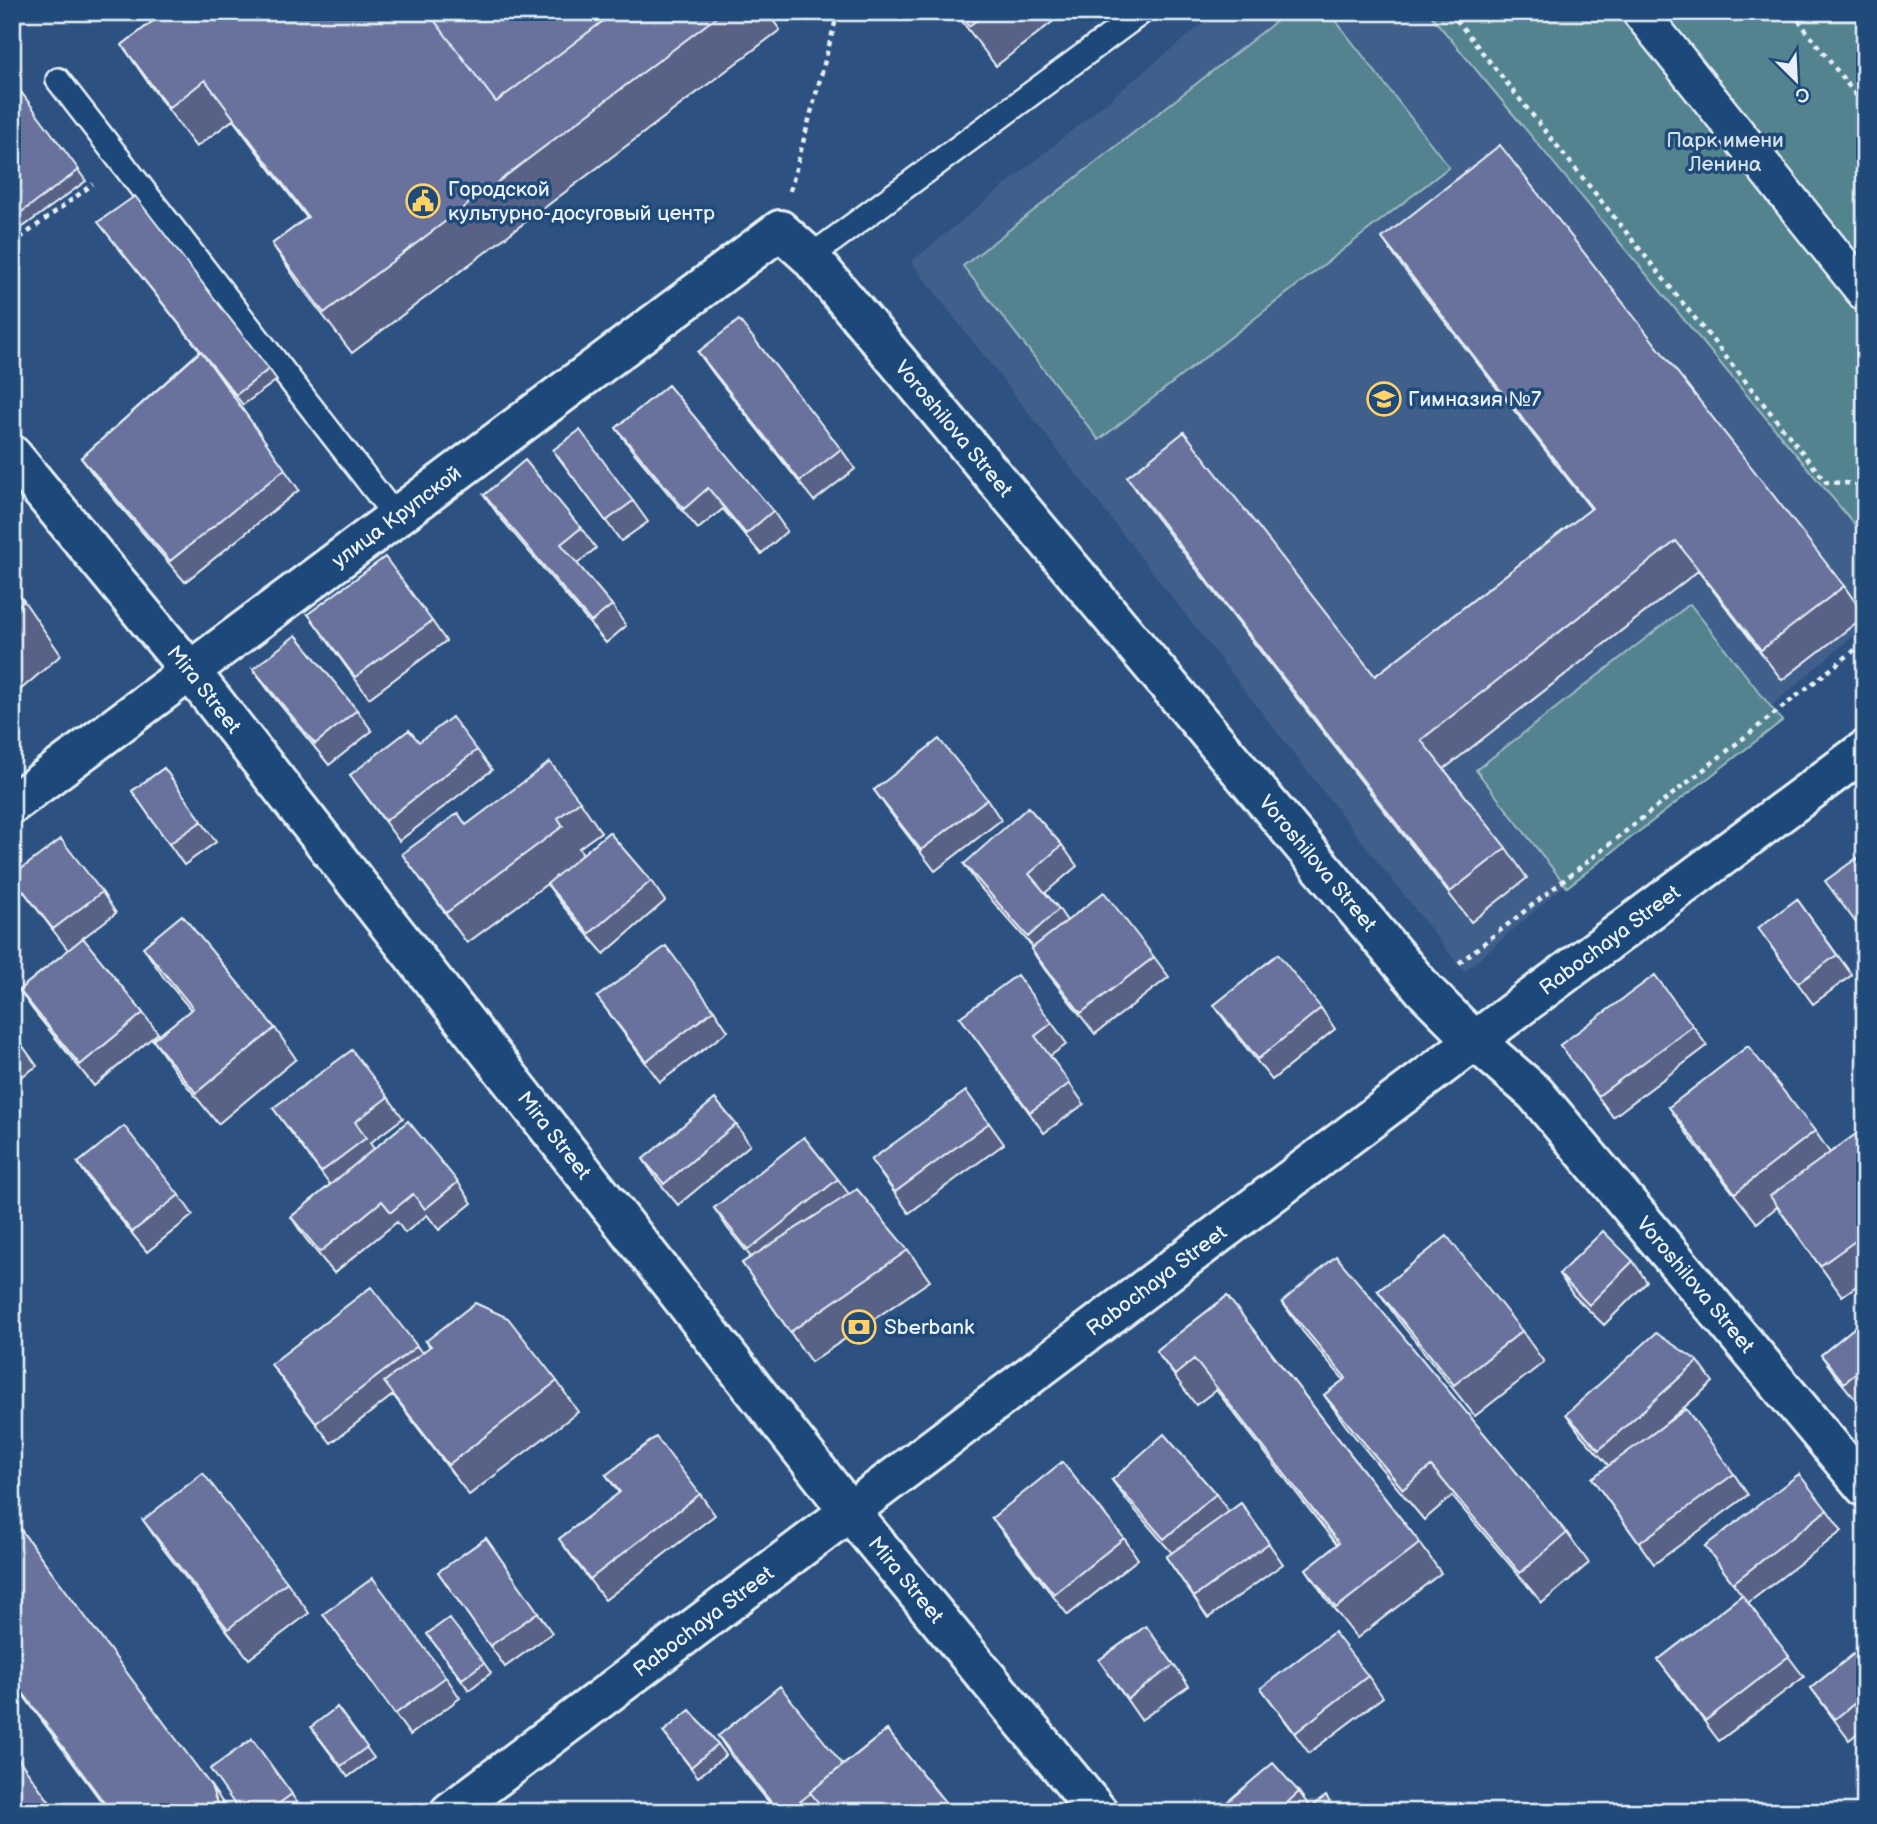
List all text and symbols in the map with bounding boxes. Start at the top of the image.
north arrow [1762,46,1832,116]
text: С [1792,81,1813,107]
park label: Парк имени Ленина [1666,128,1784,177]
place label: Городской культурно-досуговый центр [448,177,715,226]
public building icon: Городской культурно-досуговый центр [404,182,442,220]
street label: Voroshilova Street [889,355,1018,502]
school or university icon: Гимназия №7 [1365,380,1403,418]
place label: Гимназия №7 [1408,387,1542,412]
street label: улица Крупской [327,460,466,573]
street label: Mira Street [162,640,247,739]
street label: Voroshilova Street [1254,790,1382,937]
street label: Rabochaya Street [1534,879,1685,1000]
street label: Mira Street [512,1086,597,1185]
street label: Voroshilova Street [1631,1211,1760,1359]
street label: Rabochaya Street [1081,1219,1232,1341]
bank icon: Sberbank [840,1308,878,1346]
place label: Sberbank [884,1315,975,1340]
street label: Mira Street [863,1531,950,1629]
street label: Rabochaya Street [628,1560,779,1682]

